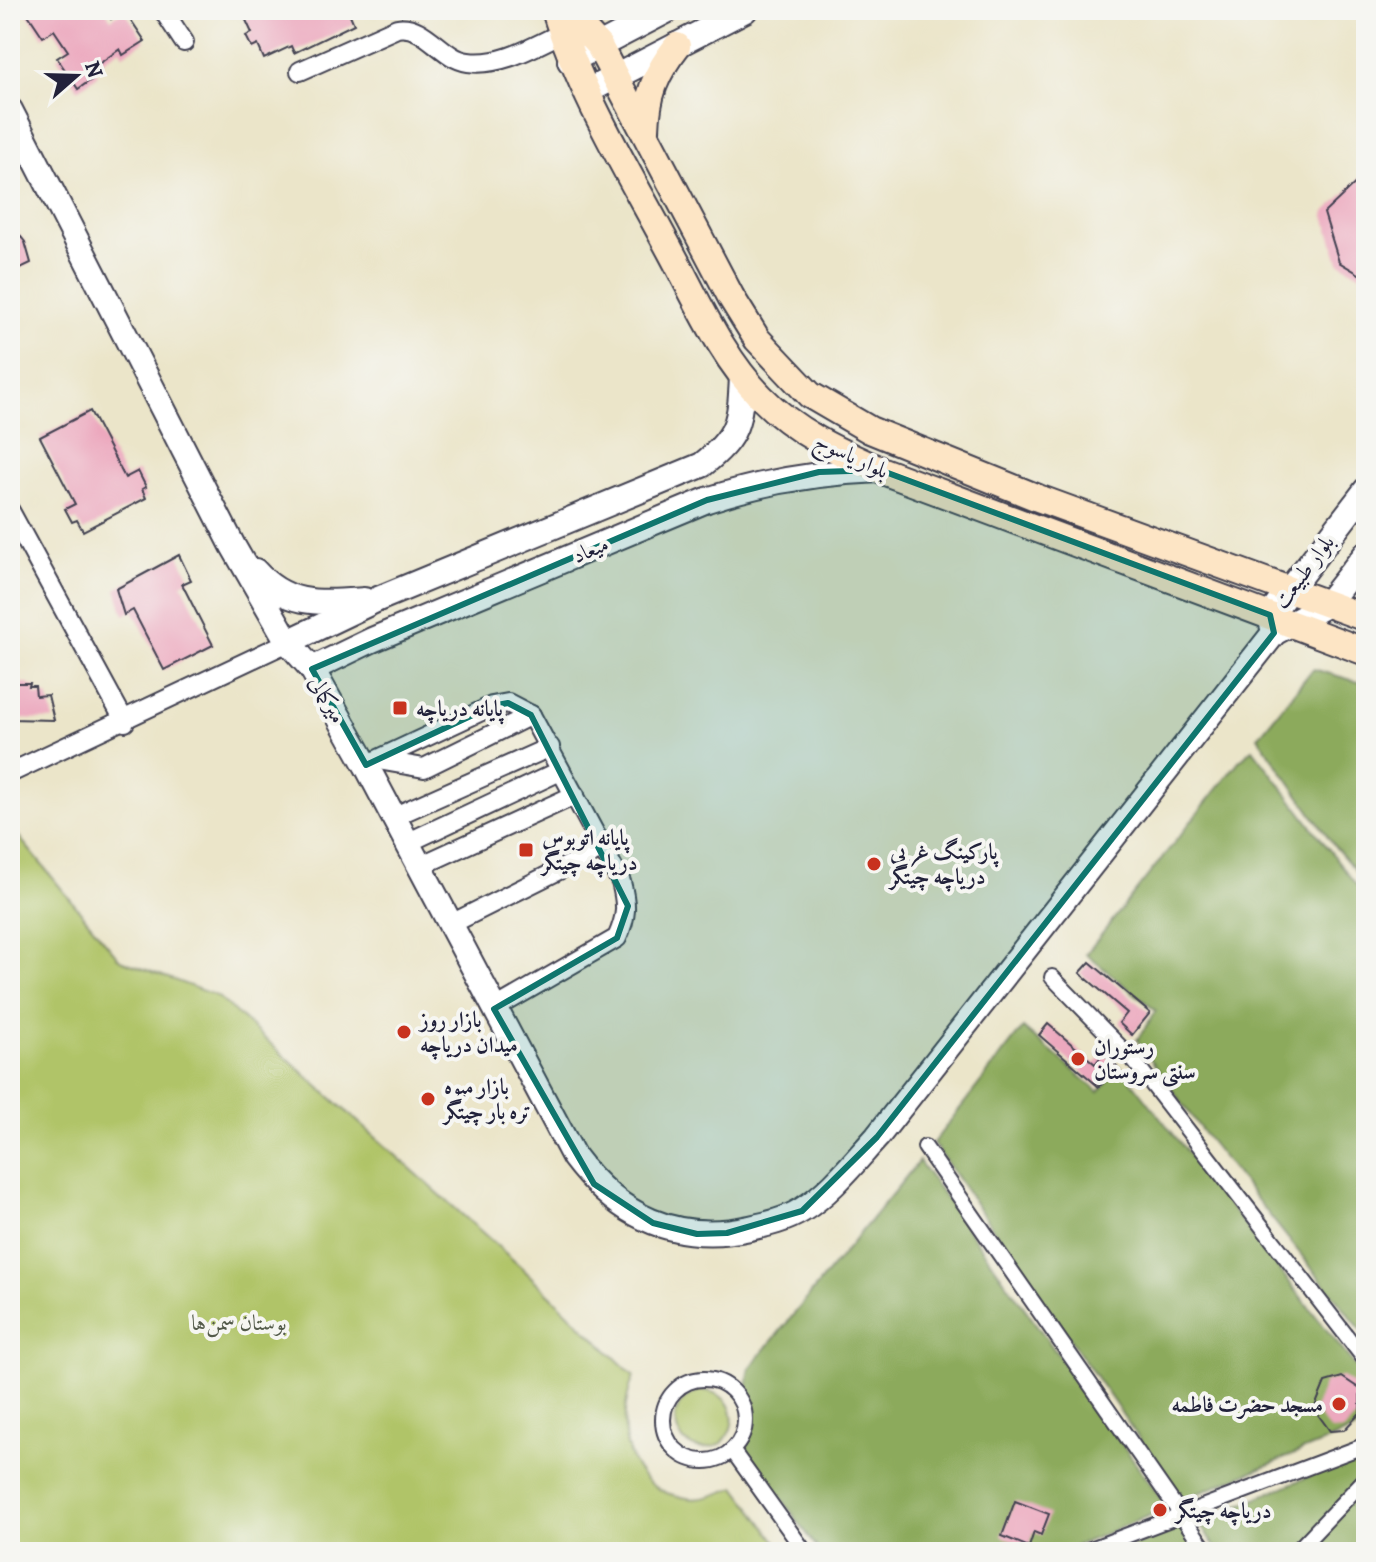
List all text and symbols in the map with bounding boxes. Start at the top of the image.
north arrow [36,36,116,116]
text: N [77,57,111,82]
street label: بلوار یاسوج [808,426,894,490]
street label: بلوار طبیعت [1266,528,1341,615]
street label: میعاد [568,529,613,571]
street label: میرکمالی [301,670,353,729]
place label: پایانه دریاچه [416,694,505,725]
marker: پایانه دریاچه [391,699,409,717]
place label: پایانه اتوبوس دریاچه چیتگر [539,823,638,878]
place label: پارکینگ غربی دریاچه چیتگر [887,837,1000,892]
marker: پایانه اتوبوس دریاچه چیتگر [517,841,535,859]
marker: پارکینگ غربی دریاچه چیتگر [865,855,883,873]
place label: بازار روز میدان دریاچه [417,1005,518,1060]
marker: بازار روز میدان دریاچه [395,1023,413,1041]
place label: رستوران سنتی سروستان [1094,1032,1196,1087]
marker: رستوران سنتی سروستان [1069,1050,1087,1068]
place label: بازار میوه تره بار چیتگر [441,1072,531,1127]
marker: بازار میوه تره بار چیتگر [419,1090,437,1108]
park label: بوستان سمن‌ها [191,1308,287,1338]
place label: مسجد حضرت فاطمه [1171,1390,1323,1420]
marker: مسجد حضرت فاطمه [1330,1395,1348,1413]
place label: دریاچه چیتگر [1173,1496,1272,1526]
marker: دریاچه چیتگر [1151,1501,1169,1519]

